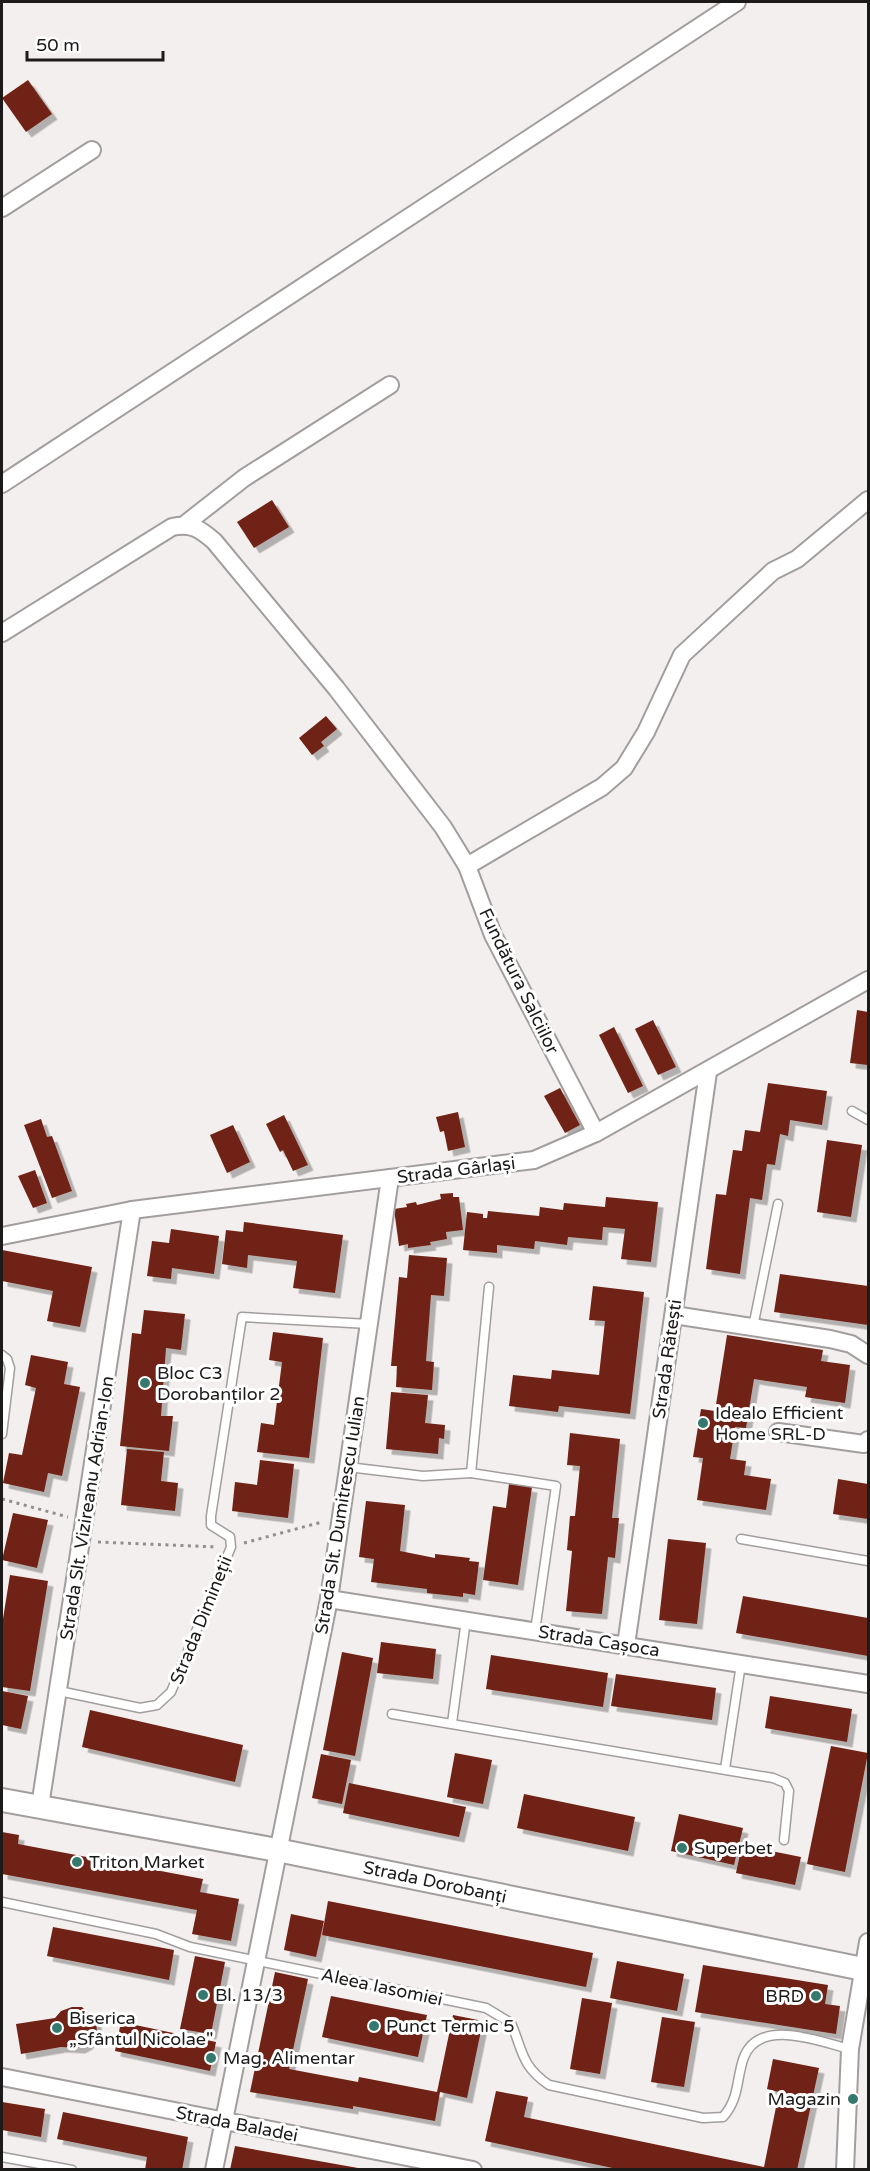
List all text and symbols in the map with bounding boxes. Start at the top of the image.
scale bar [27,24,164,62]
text: 50 m [36,34,80,56]
street label: Fundătura Salciilor [474,904,564,1058]
street label: Strada Gârlași [396,1152,516,1188]
street label: Strada Rătești [648,1298,686,1420]
place label: Bloc C3 Dorobanților 2 [157,1362,281,1405]
street label: Strada Slt. Vizireanu Adrian-Ion [55,1374,119,1642]
marker: Bloc C3 Dorobanților 2 [138,1376,152,1390]
street label: Strada Slt. Dumitrescu Iulian [310,1394,370,1636]
place label: Idealo Efficient Home SRL-D [715,1402,843,1445]
marker: Idealo Efficient Home SRL-D [696,1416,710,1430]
street label: Strada Dimineții [165,1553,237,1687]
street label: Strada Cașoca [537,1621,661,1661]
place label: Superbet [694,1837,773,1859]
marker: Superbet [675,1841,689,1855]
place label: Triton Market [89,1851,205,1873]
marker: Triton Market [70,1855,84,1869]
street label: Strada Dorobanți [361,1856,509,1908]
street label: Aleea Iasomiei [319,1963,445,2011]
place label: Bl. 13/3 [215,1984,283,2006]
place label: BRD [765,1985,804,2007]
marker: Bl. 13/3 [196,1988,210,2002]
marker: BRD [809,1989,823,2003]
place label: Biserica „Sfântul Nicolae" [69,2007,213,2050]
place label: Punct Termic 5 [386,2015,515,2037]
marker: Punct Termic 5 [367,2019,381,2033]
marker: Biserica „Sfântul Nicolae" [50,2021,64,2035]
place label: Mag. Alimentar [223,2047,355,2069]
marker: Mag. Alimentar [204,2051,218,2065]
place label: Magazin [768,2088,841,2110]
marker: Magazin [846,2092,860,2106]
street label: Strada Baladei [174,2101,300,2147]

